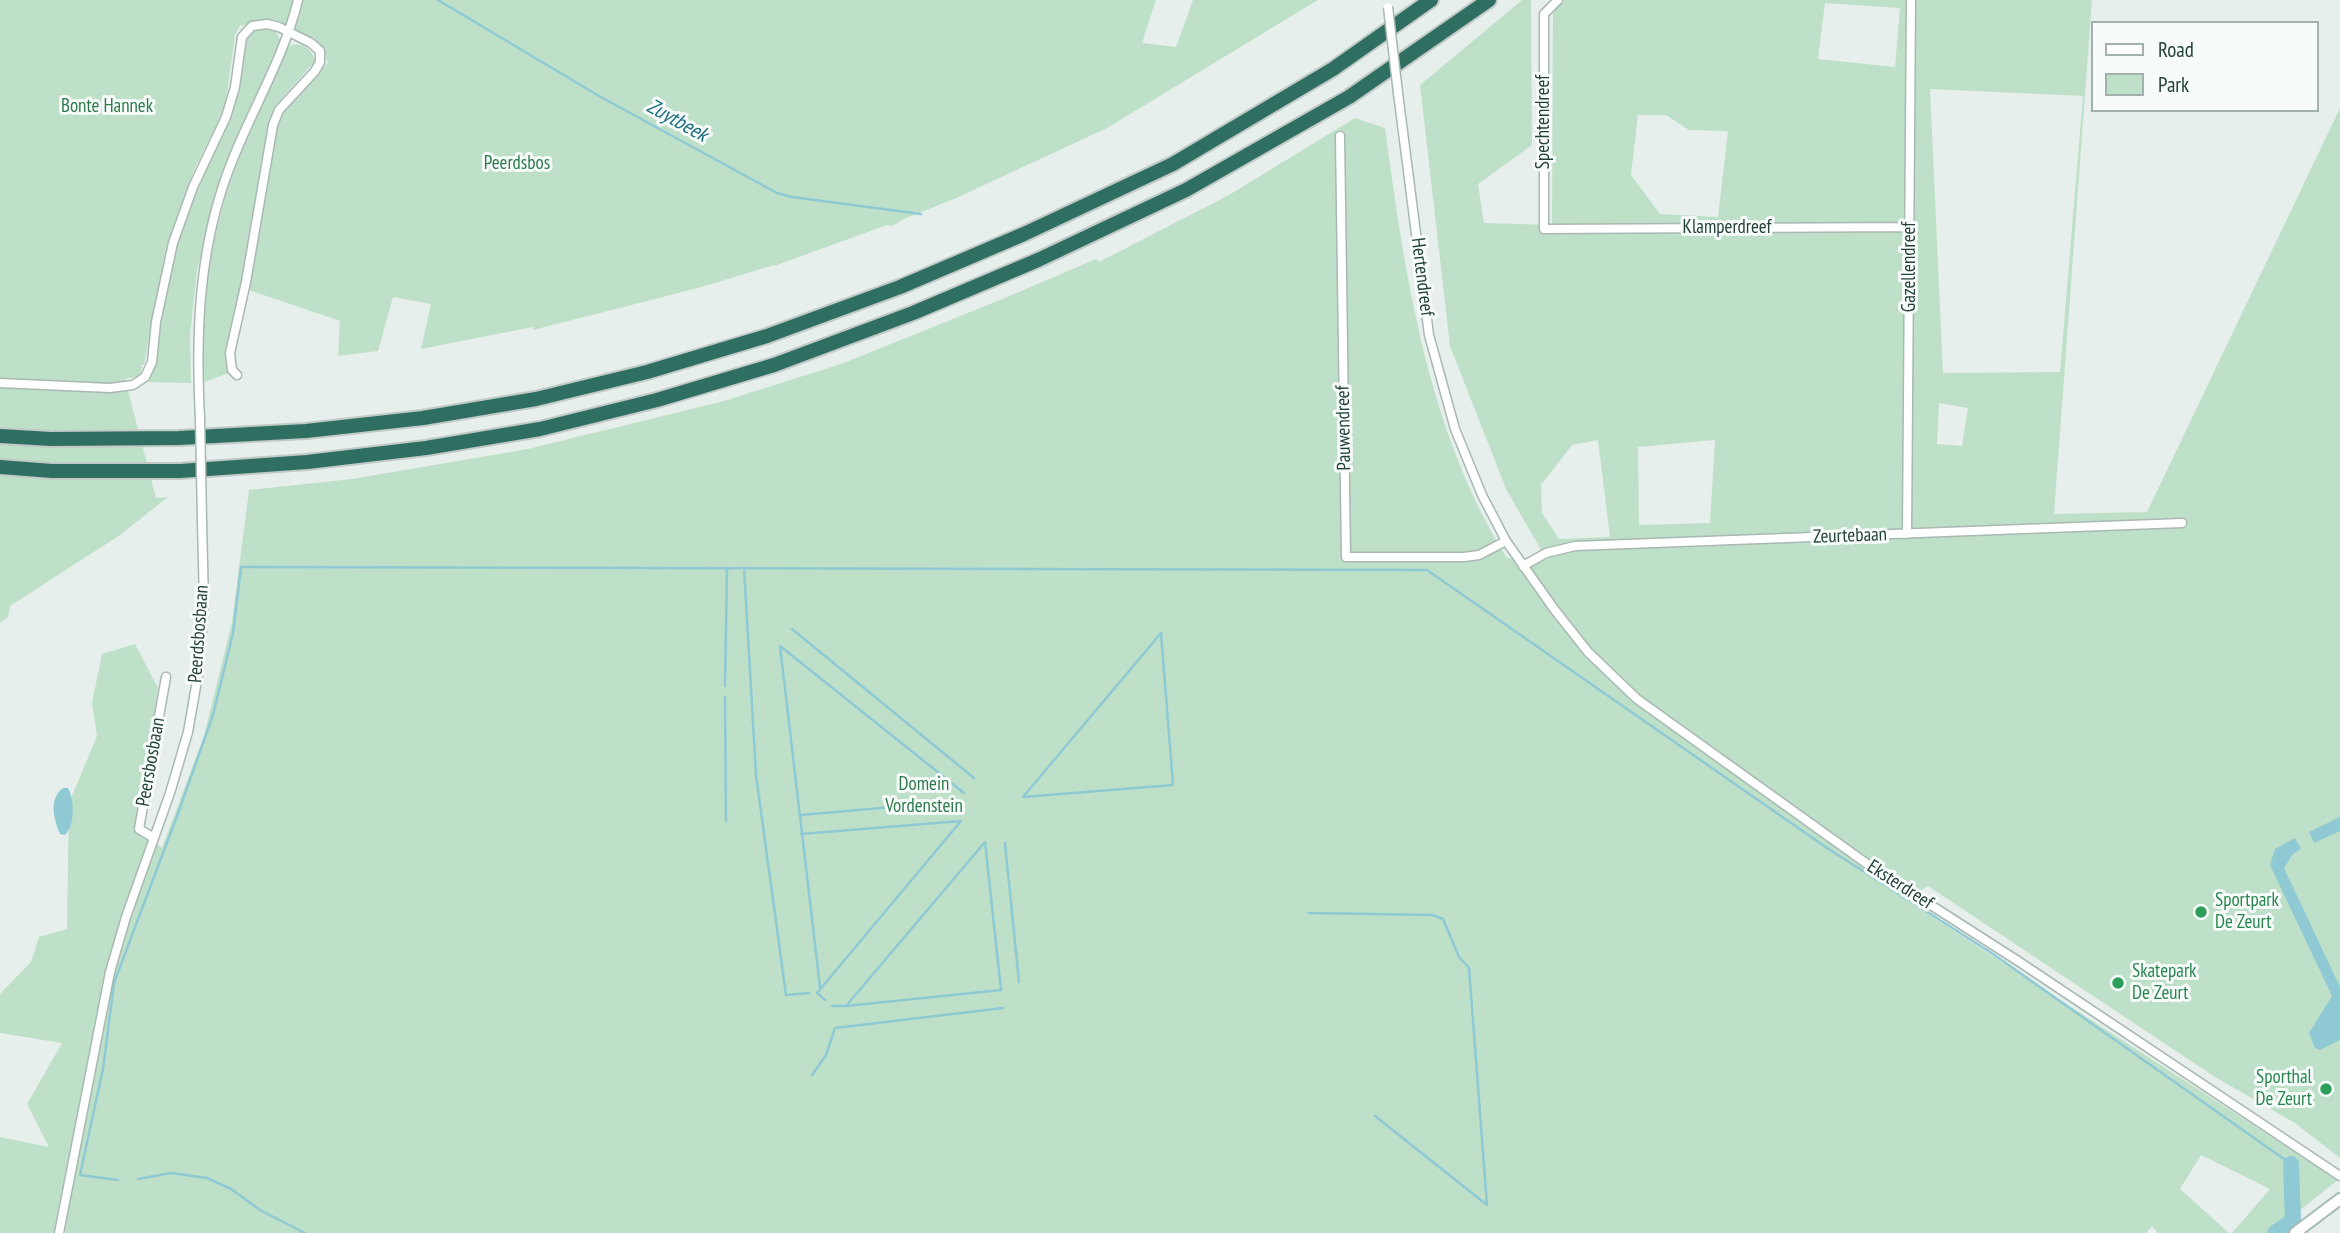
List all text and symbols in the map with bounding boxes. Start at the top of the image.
legend [2092,21,2319,112]
text: Road [2158,36,2194,63]
text: Park [2158,71,2189,98]
street label: Spechtendreef [1533,75,1555,169]
water label: Zuytbeek [642,94,712,148]
park label: Bonte Hannek [61,96,153,118]
park label: Peerdsbos [484,153,550,175]
street label: Klamperdreef [1683,217,1771,239]
street label: Gazellendreef [1899,222,1921,312]
street label: Hertendreef [1406,236,1438,318]
street label: Pauwendreef [1332,385,1356,471]
street label: Zeurtebaan [1813,523,1887,549]
street label: Peerdsbosbaan [184,584,214,684]
street label: Peersbosbaan [132,716,170,808]
park label: Domein Vordenstein [885,774,963,818]
street label: Eksterdreef [1863,855,1937,915]
place label: Sportpark De Zeurt [2215,890,2279,934]
marker: Sportpark De Zeurt [2193,904,2209,920]
place label: Skatepark De Zeurt [2132,961,2196,1005]
marker: Skatepark De Zeurt [2110,975,2126,991]
place label: Sporthal De Zeurt [2256,1067,2312,1111]
marker: Sporthal De Zeurt [2318,1081,2334,1097]

